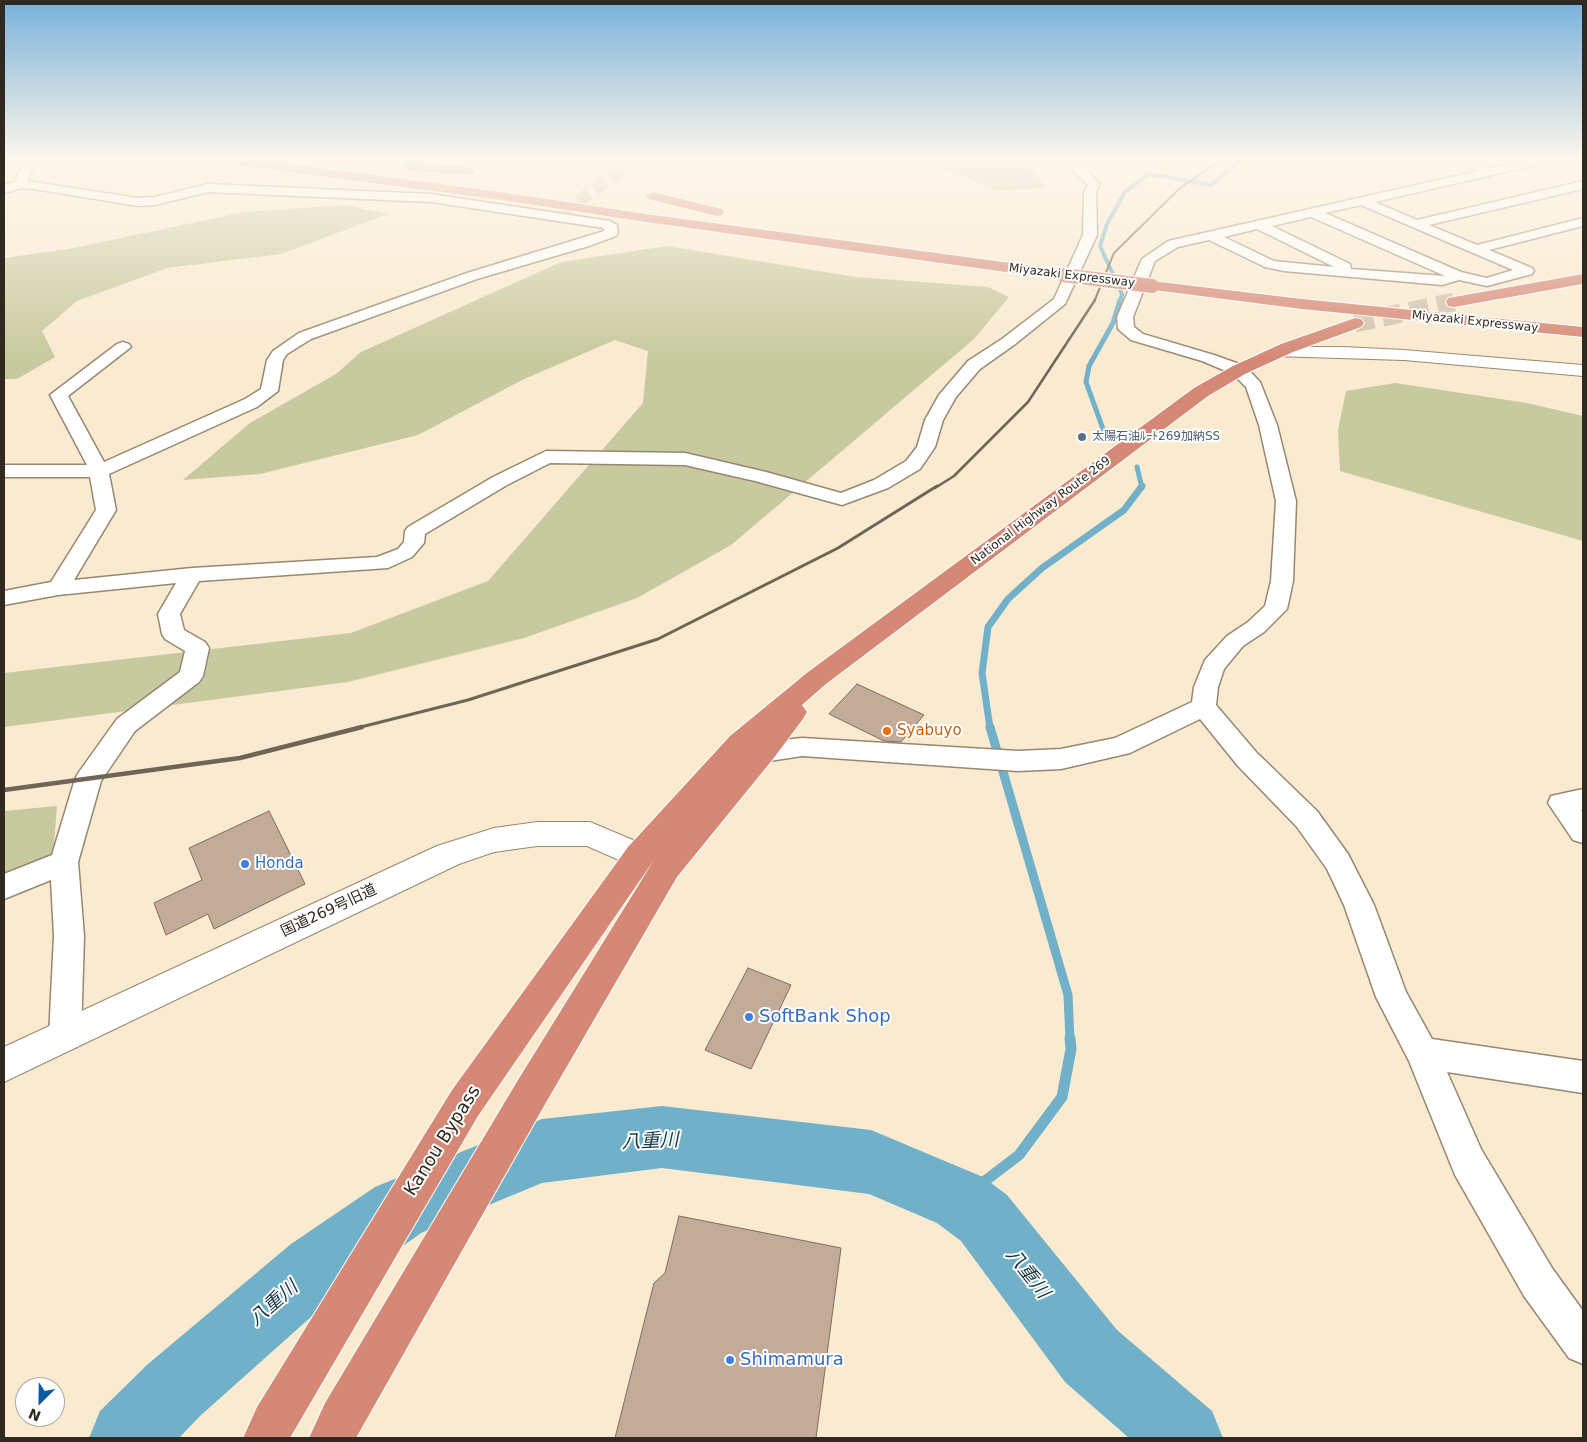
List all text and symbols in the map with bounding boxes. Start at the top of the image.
street label: Miyazaki Expressway [1008,261,1136,291]
street label: Miyazaki Expressway [1411,308,1539,336]
place label: 太陽石油ﾙｰﾄ269加納SS [1092,430,1220,444]
marker: 太陽石油ﾙｰﾄ269加納SS [1076,431,1088,443]
street label: National Highway Route 269 [968,454,1114,568]
place label: Syabuyo [897,722,962,740]
marker: Syabuyo [881,725,893,737]
place label: Honda [255,855,304,873]
marker: Honda [239,858,251,870]
street label: 国道269号旧道 [278,881,380,941]
place label: SoftBank Shop [759,1006,891,1028]
marker: SoftBank Shop [743,1011,755,1023]
street label: Kanou Bypass [400,1082,486,1200]
water label: 八重川 [621,1130,679,1154]
water label: 八重川 [1000,1245,1054,1303]
water label: 八重川 [245,1277,303,1331]
place label: Shimamura [740,1349,844,1371]
marker: Shimamura [724,1354,736,1366]
north arrow [15,1377,65,1427]
text: N [26,1405,43,1425]

